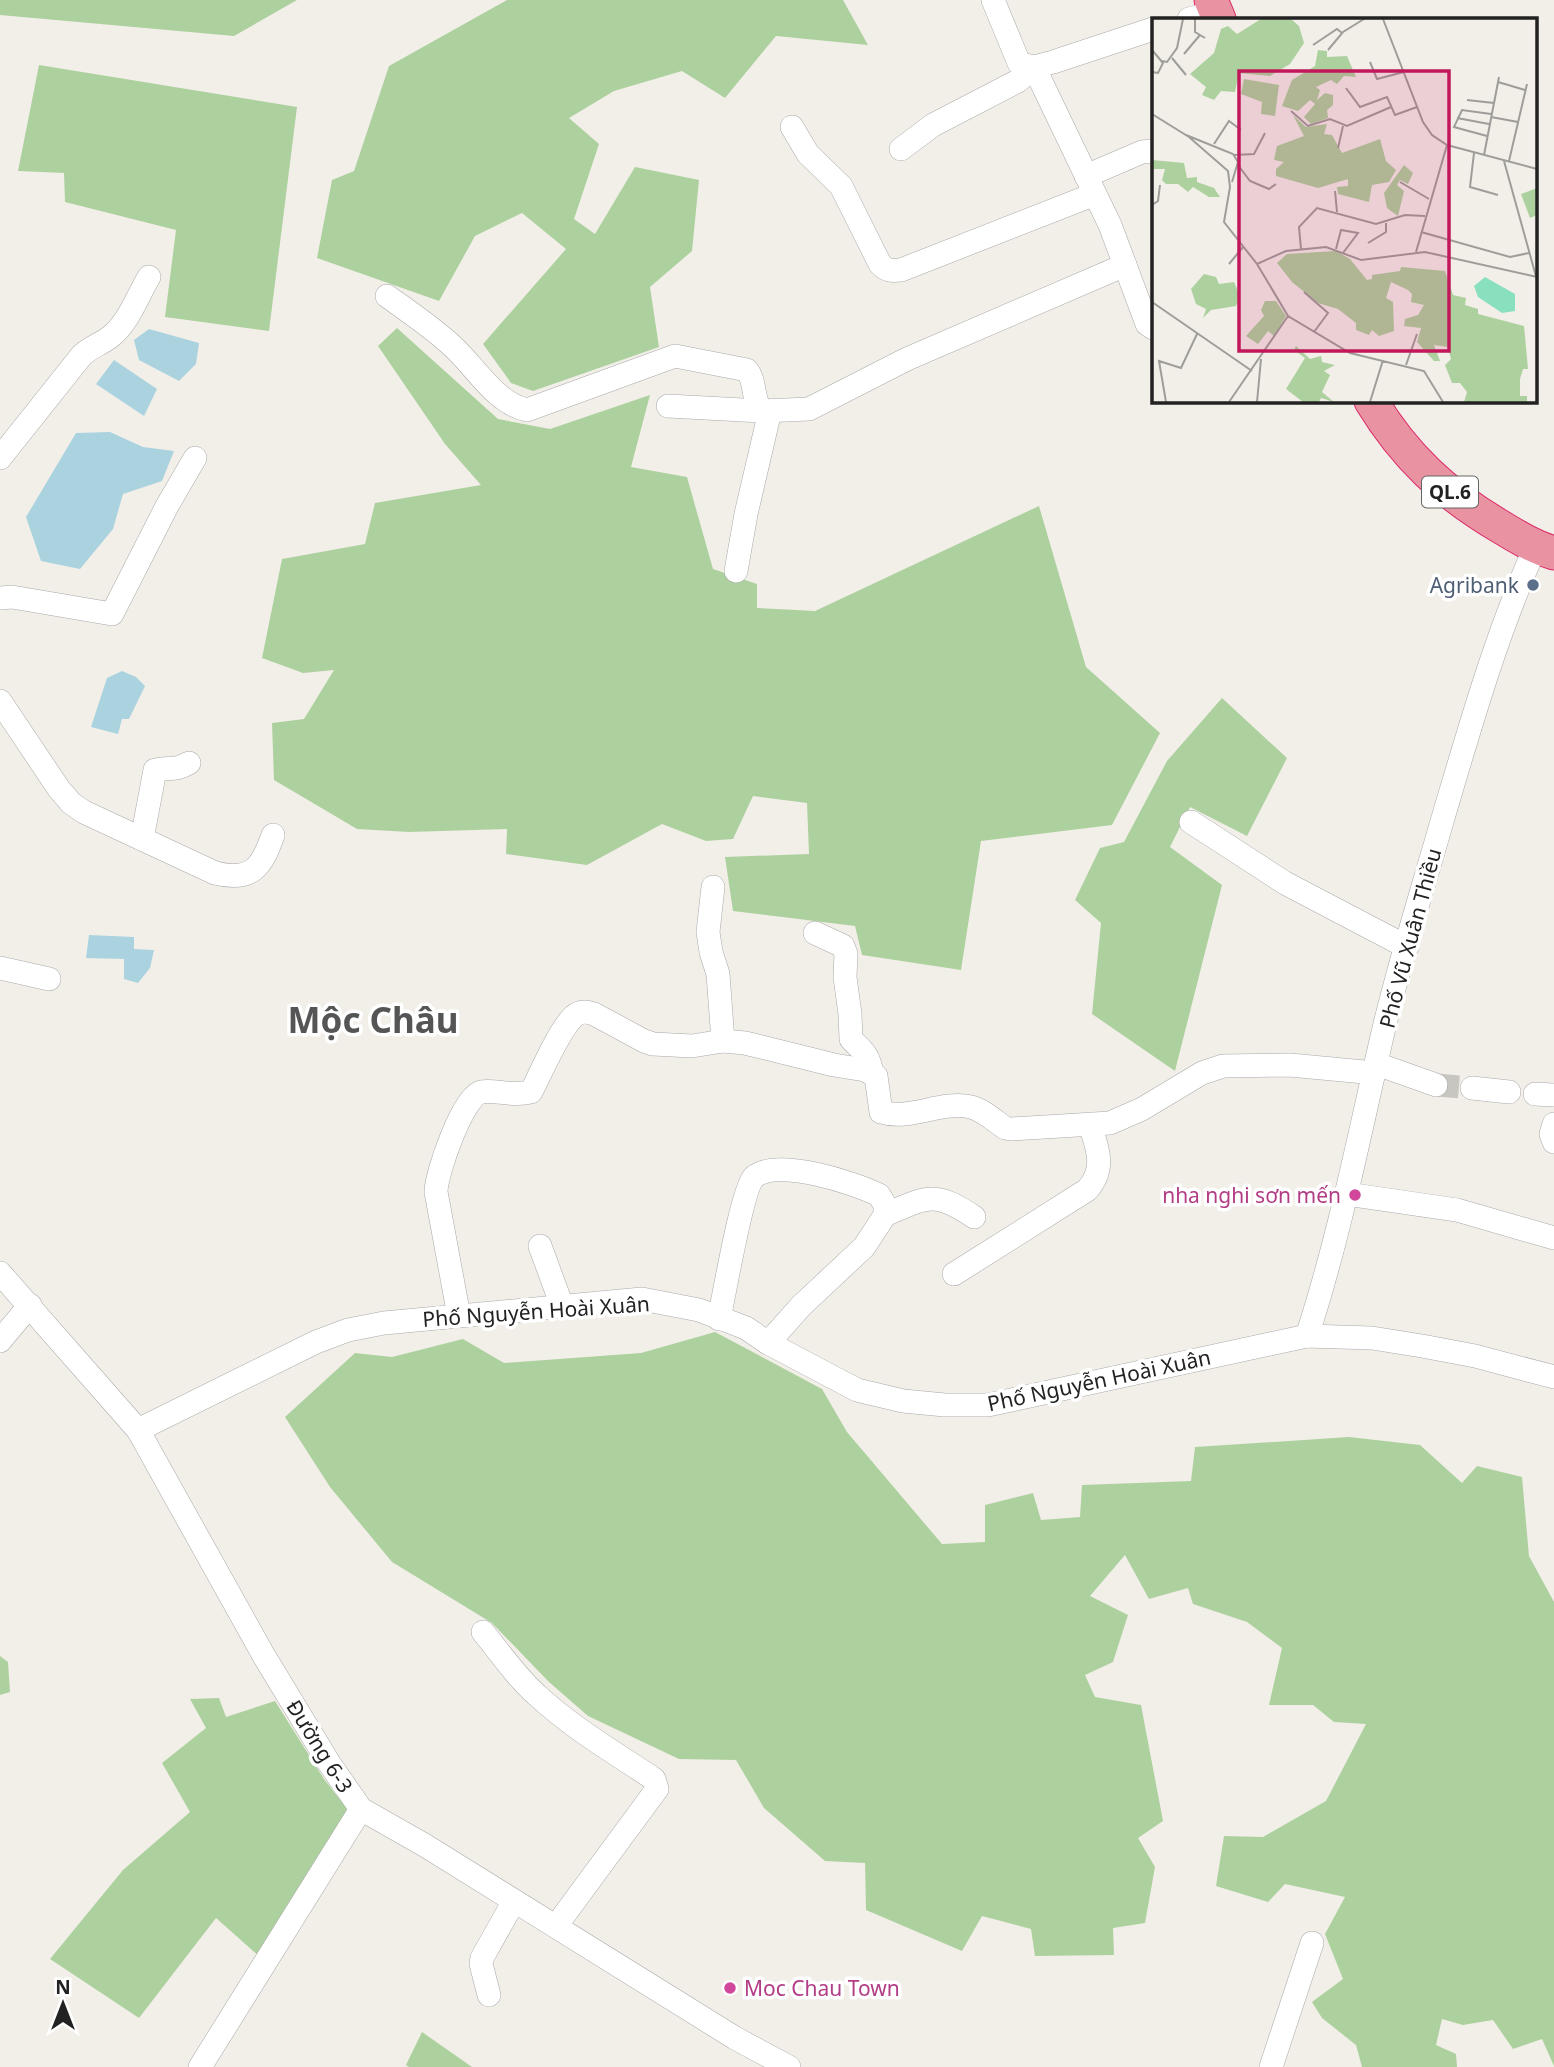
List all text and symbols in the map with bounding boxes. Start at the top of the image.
inset map [1152,18,1536,402]
road number: QL.6 [1422,477,1478,508]
place label: Agribank [1430,571,1520,599]
marker: Agribank [1525,577,1541,593]
street label: Phố Vũ Xuân Thiều [1373,845,1447,1031]
district label: Mộc Châu [288,996,458,1043]
place label: nha nghi sơn mến [1162,1181,1341,1209]
marker: nha nghi sơn mến [1347,1187,1363,1203]
street label: Phố Nguyễn Hoài Xuân [421,1289,651,1333]
street label: Phố Nguyễn Hoài Xuân [985,1343,1213,1417]
street label: Đường 6-3 [280,1694,360,1798]
north arrow [28,1969,98,2039]
text: N [55,1974,71,2000]
place label: Moc Chau Town [744,1974,900,2002]
marker: Moc Chau Town [722,1980,738,1996]

